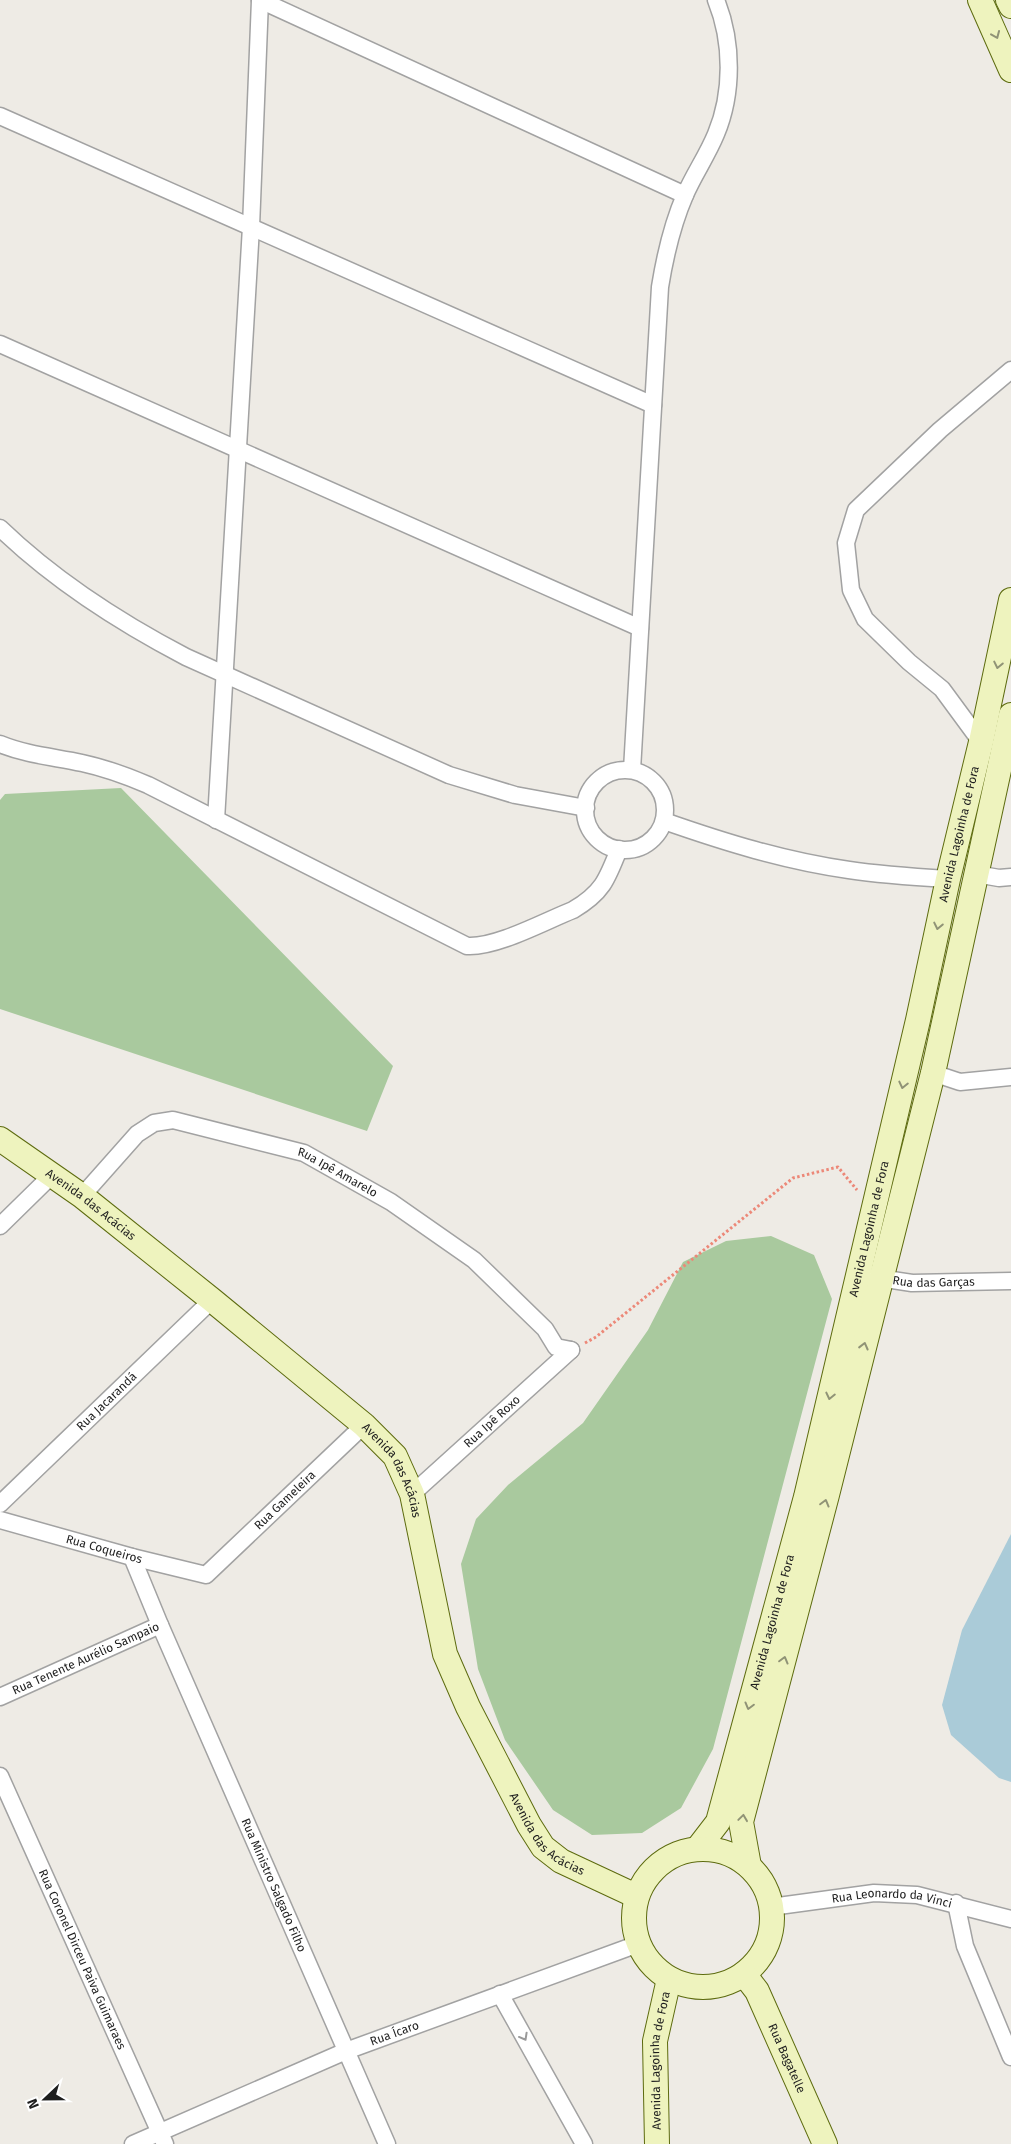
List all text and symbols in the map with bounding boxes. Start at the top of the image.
one-way arrow [989,30,1000,39]
one-way arrow [993,660,1003,669]
street label: Avenida Lagoinha de Fora [936,765,982,903]
one-way arrow [933,922,944,931]
one-way arrow [898,1080,909,1089]
street label: Rua Ipê Amarelo [296,1145,380,1200]
street label: Avenida Lagoinha de Fora [846,1159,892,1298]
street label: Avenida das Acácias [43,1166,139,1243]
street label: Rua das Garças [891,1273,975,1290]
one-way arrow [858,1341,869,1350]
street label: Rua Jacarandá [74,1369,140,1433]
street label: Rua Ipê Roxo [461,1392,523,1451]
one-way arrow [825,1392,836,1401]
street label: Avenida das Acácias [359,1420,424,1519]
street label: Rua Gameleira [251,1468,318,1532]
one-way arrow [819,1500,829,1508]
street label: Rua Coqueiros [64,1532,144,1566]
street label: Avenida Lagoinha de Fora [747,1553,797,1691]
street label: Rua Tenente Aurélio Sampaio [10,1619,161,1698]
one-way arrow [778,1657,788,1665]
one-way arrow [745,1701,755,1709]
street label: Avenida das Acácias [507,1790,587,1878]
one-way arrow [738,1813,748,1822]
street label: Rua Ministro Salgado Filho [238,1816,309,1954]
street label: Rua Coronel Dirceu Paiva Guimaraes [36,1867,129,2052]
street label: Rua Leonardo da Vinci [831,1886,953,1911]
street label: Avenida Lagoinha de Fora [648,1990,673,2130]
street label: Rua Ícaro [368,2018,421,2049]
street label: Rua Bagatelle [765,2021,808,2095]
one-way arrow [517,2031,527,2040]
north arrow [20,2074,70,2124]
text: N [24,2096,43,2111]

